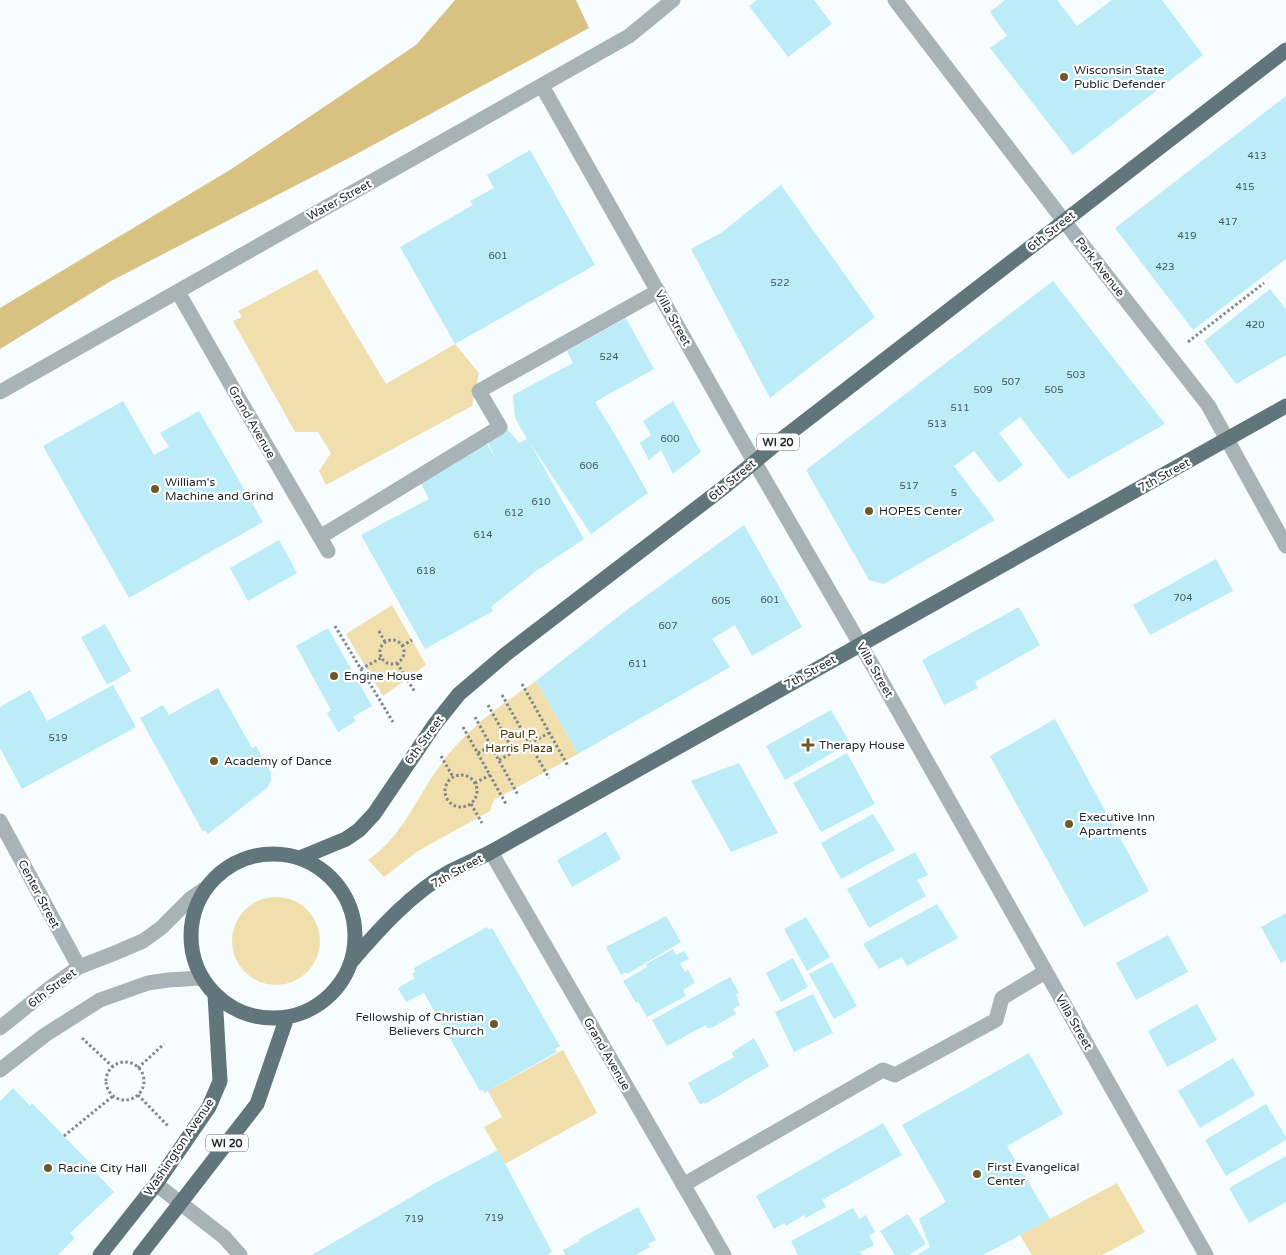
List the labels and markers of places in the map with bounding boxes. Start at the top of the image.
place label: Wisconsin State Public Defender [1074,63,1166,91]
marker: Wisconsin State Public Defender [1058,71,1070,83]
place label: William's Machine and Grind [165,475,274,503]
marker: William's Machine and Grind [149,483,161,495]
place label: HOPES Center [879,504,962,518]
marker: HOPES Center [863,505,875,517]
place label: Engine House [344,669,423,683]
marker: Engine House [328,670,340,682]
marker: Therapy House [801,738,815,752]
place label: Therapy House [819,738,905,752]
place label: Academy of Dance [224,754,332,768]
marker: Academy of Dance [208,755,220,767]
place label: Executive Inn Apartments [1079,810,1155,838]
marker: Executive Inn Apartments [1063,818,1075,830]
place label: Fellowship of Christian Believers Church [355,1010,484,1038]
marker: Fellowship of Christian Believers Church [488,1018,500,1030]
place label: First Evangelical Center [987,1160,1079,1188]
place label: Racine City Hall [58,1161,147,1175]
marker: Racine City Hall [42,1162,54,1174]
marker: First Evangelical Center [971,1168,983,1180]

